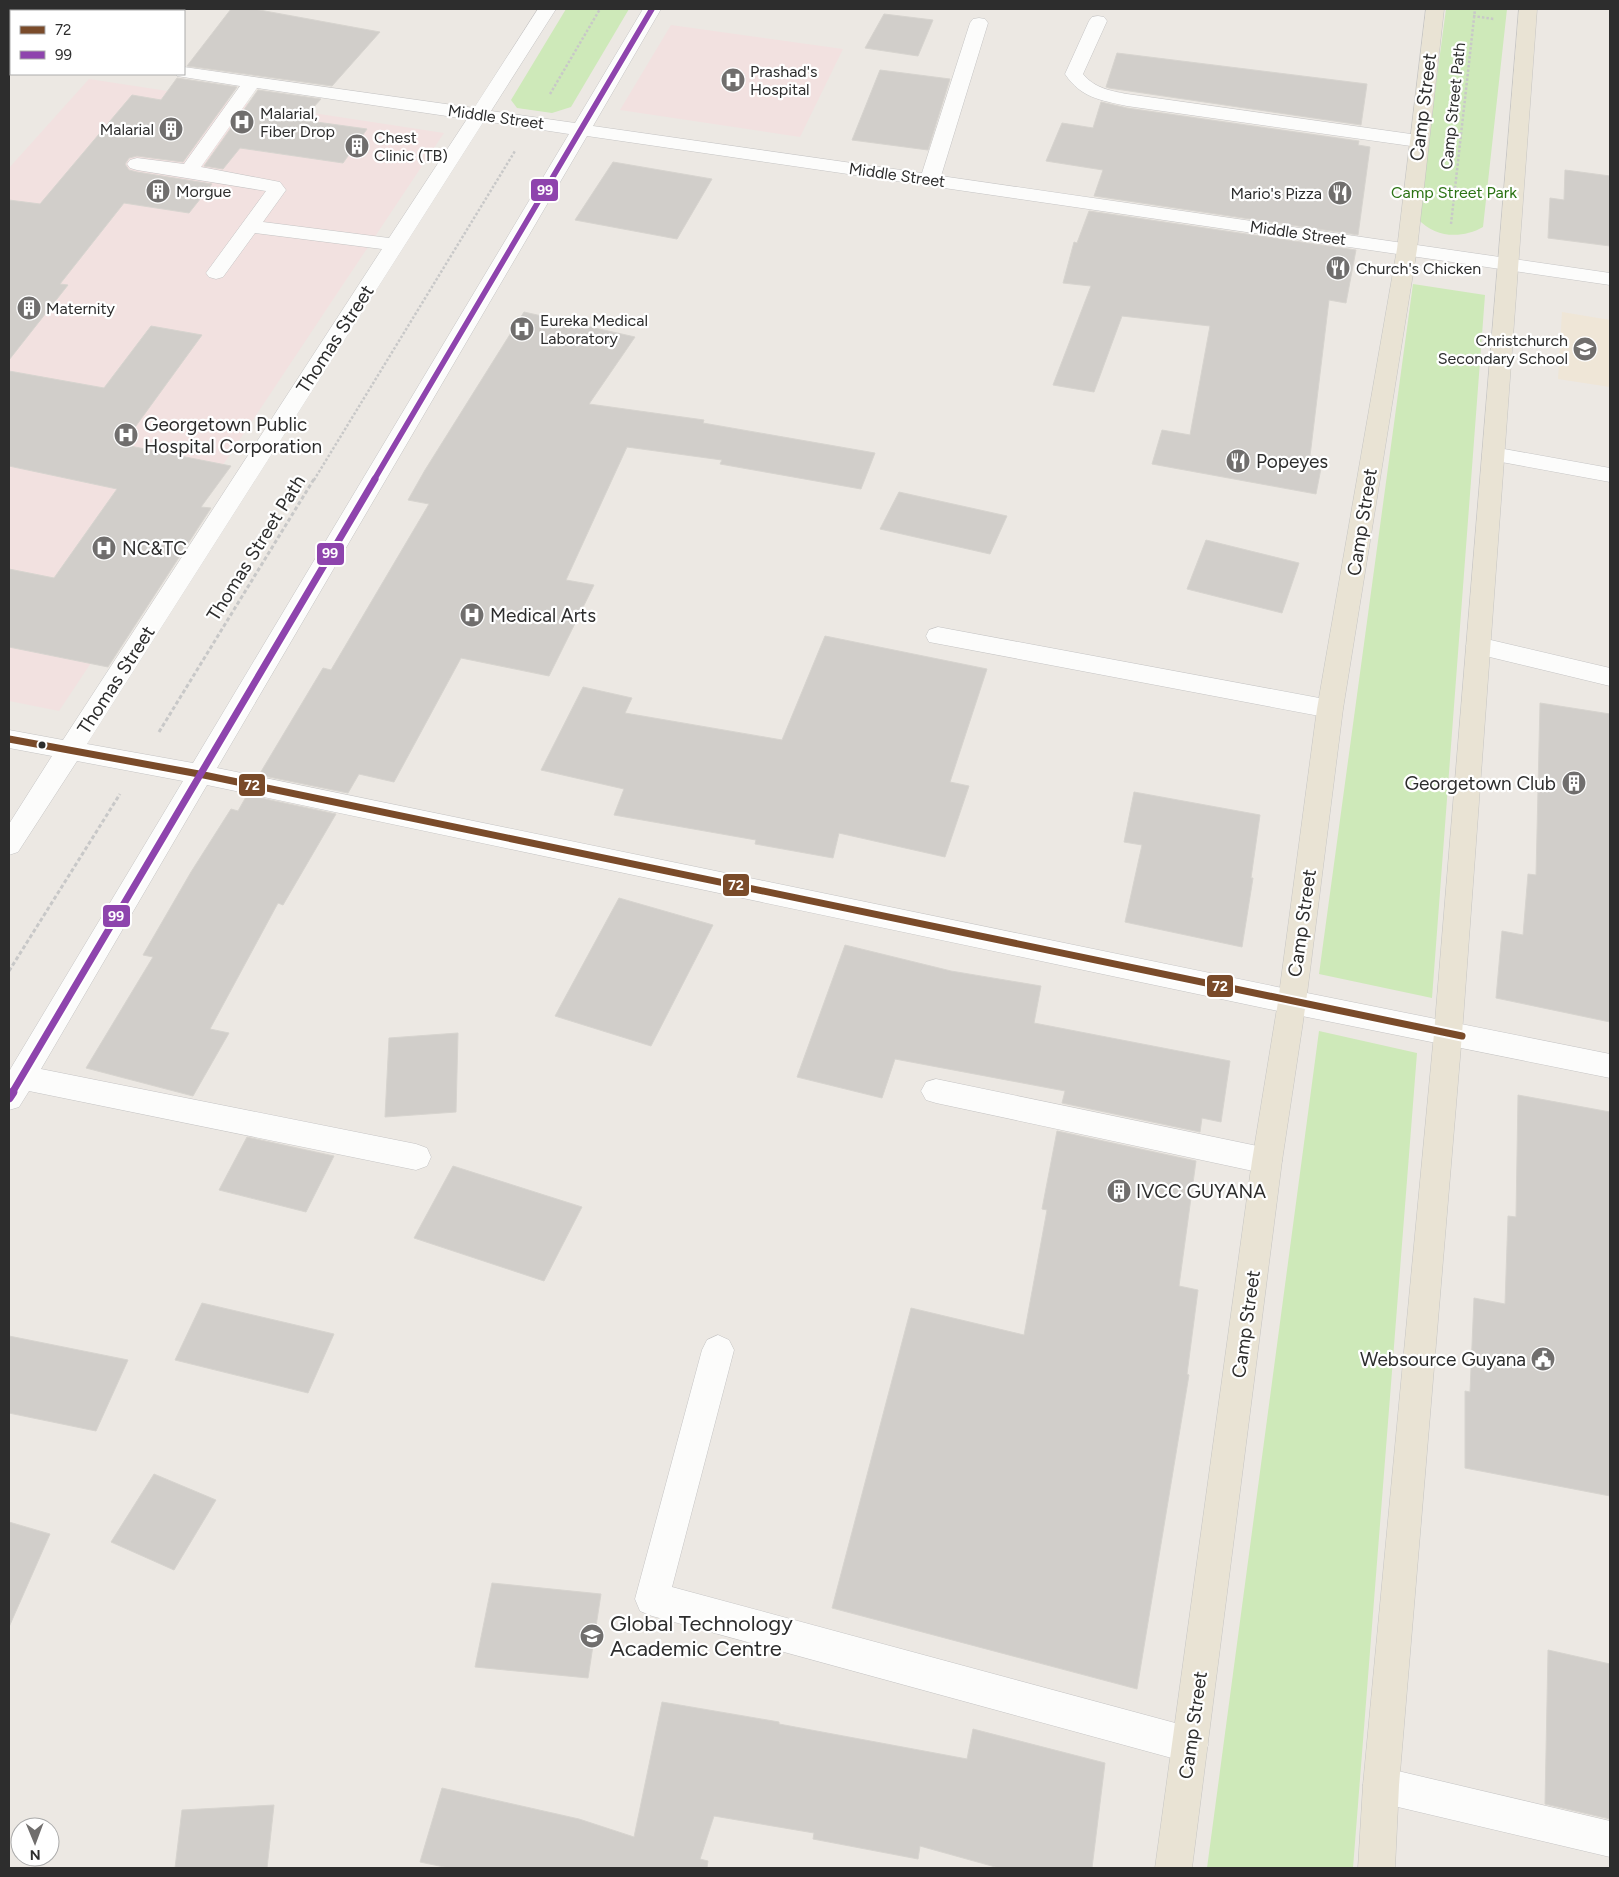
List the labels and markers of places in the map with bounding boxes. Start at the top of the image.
place label: Prashad's Hospital [750,62,817,99]
hospital icon: Prashad's Hospital [720,67,746,93]
place label: Malarial, Fiber Drop [260,104,335,141]
hospital icon: Malarial, Fiber Drop [229,109,255,135]
building icon: Malarial [158,116,184,142]
place label: Malarial [100,120,154,139]
place label: Chest Clinic (TB) [374,128,448,165]
building icon: Chest Clinic (TB) [344,133,370,159]
building icon: Morgue [145,178,171,204]
restaurant icon: Mario's Pizza [1327,180,1353,206]
place label: Morgue [176,182,232,201]
place label: Mario's Pizza [1230,184,1322,203]
restaurant icon: Church's Chicken [1325,255,1351,281]
place label: Church's Chicken [1356,259,1481,278]
building icon: Maternity [16,295,42,321]
place label: Maternity [46,299,116,318]
place label: Eureka Medical Laboratory [540,311,648,348]
hospital icon: Eureka Medical Laboratory [509,316,535,342]
place label: Christchurch Secondary School [1438,331,1568,368]
school or university icon: Christchurch Secondary School [1572,336,1598,362]
place label: Georgetown Public Hospital Corporation [144,413,322,458]
hospital icon: Georgetown Public Hospital Corporation [113,422,139,448]
restaurant icon: Popeyes [1225,448,1251,474]
place label: Popeyes [1256,450,1328,473]
hospital icon: NC&TC [91,535,117,561]
place label: NC&TC [122,537,187,560]
hospital icon: Medical Arts [459,602,485,628]
place label: Medical Arts [490,604,596,627]
unlabelled marker [37,740,47,750]
building icon: Georgetown Club [1561,770,1587,796]
place label: Georgetown Club [1405,772,1556,795]
building icon: IVCC GUYANA [1106,1178,1132,1204]
place label: IVCC GUYANA [1136,1180,1266,1203]
public building icon: Websource Guyana [1530,1346,1556,1372]
place label: Websource Guyana [1360,1348,1526,1371]
place label: Global Technology Academic Centre [610,1610,793,1662]
school or university icon: Global Technology Academic Centre [579,1623,605,1649]

